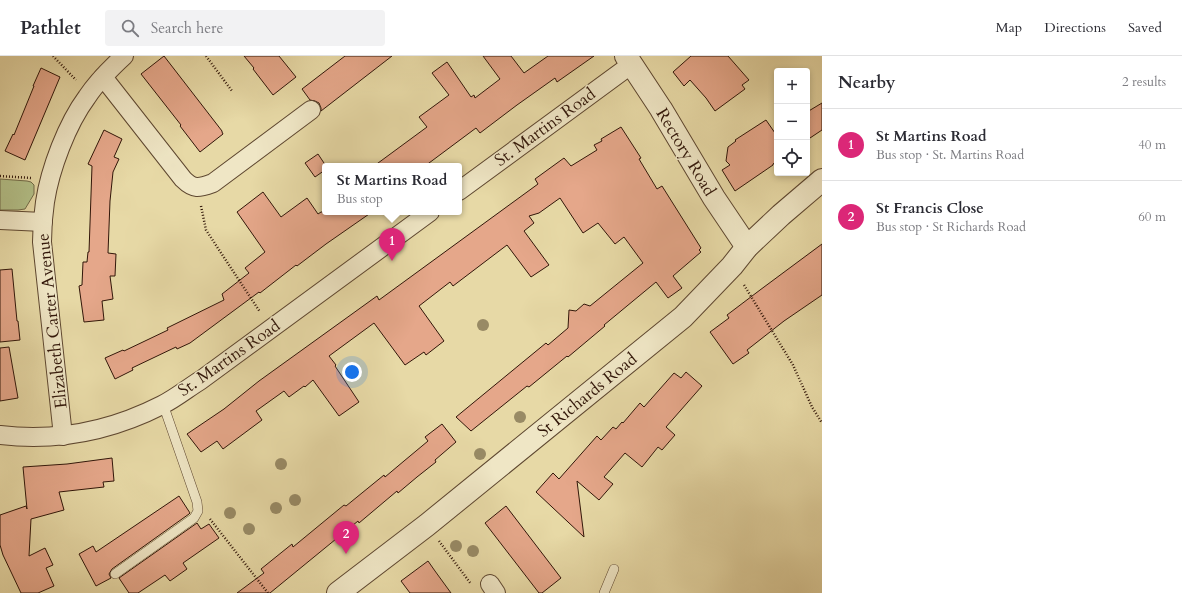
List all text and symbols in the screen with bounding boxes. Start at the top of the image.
search box [105,10,385,46]
text: Pathlet [20,15,81,41]
icon: search [119,17,141,39]
text: Search here [151,18,223,38]
text: Map [996,18,1022,37]
text: Directions [1044,18,1106,37]
text: Saved [1128,18,1162,37]
map controls [774,68,810,176]
button: + [774,68,810,104]
text: Nearby [838,71,895,94]
text: 2 results [1122,73,1166,91]
street label: St. Martins Road [490,82,600,172]
street label: Rectory Road [651,104,721,200]
button: − [774,104,810,140]
text: St Martins Road [876,126,986,146]
text: 1 [848,136,854,154]
text: 40 m [1138,136,1166,154]
button: locate [774,140,810,176]
text: Bus stop · St. Martins Road [876,146,1024,164]
popup [322,163,462,215]
text: St Martins Road [337,170,447,190]
text: Bus stop [337,190,383,208]
text: St Francis Close [876,198,984,218]
text: 2 [848,208,854,226]
text: 60 m [1138,208,1166,226]
text: Bus stop · St Richards Road [876,218,1026,236]
pin: 1 [379,228,405,261]
street label: Elizabeth Carter Avenue [31,232,73,410]
street label: St. Martins Road [173,314,285,402]
street label: St Richards Road [532,348,642,442]
your location [342,362,362,382]
pin: 2 [333,521,359,554]

